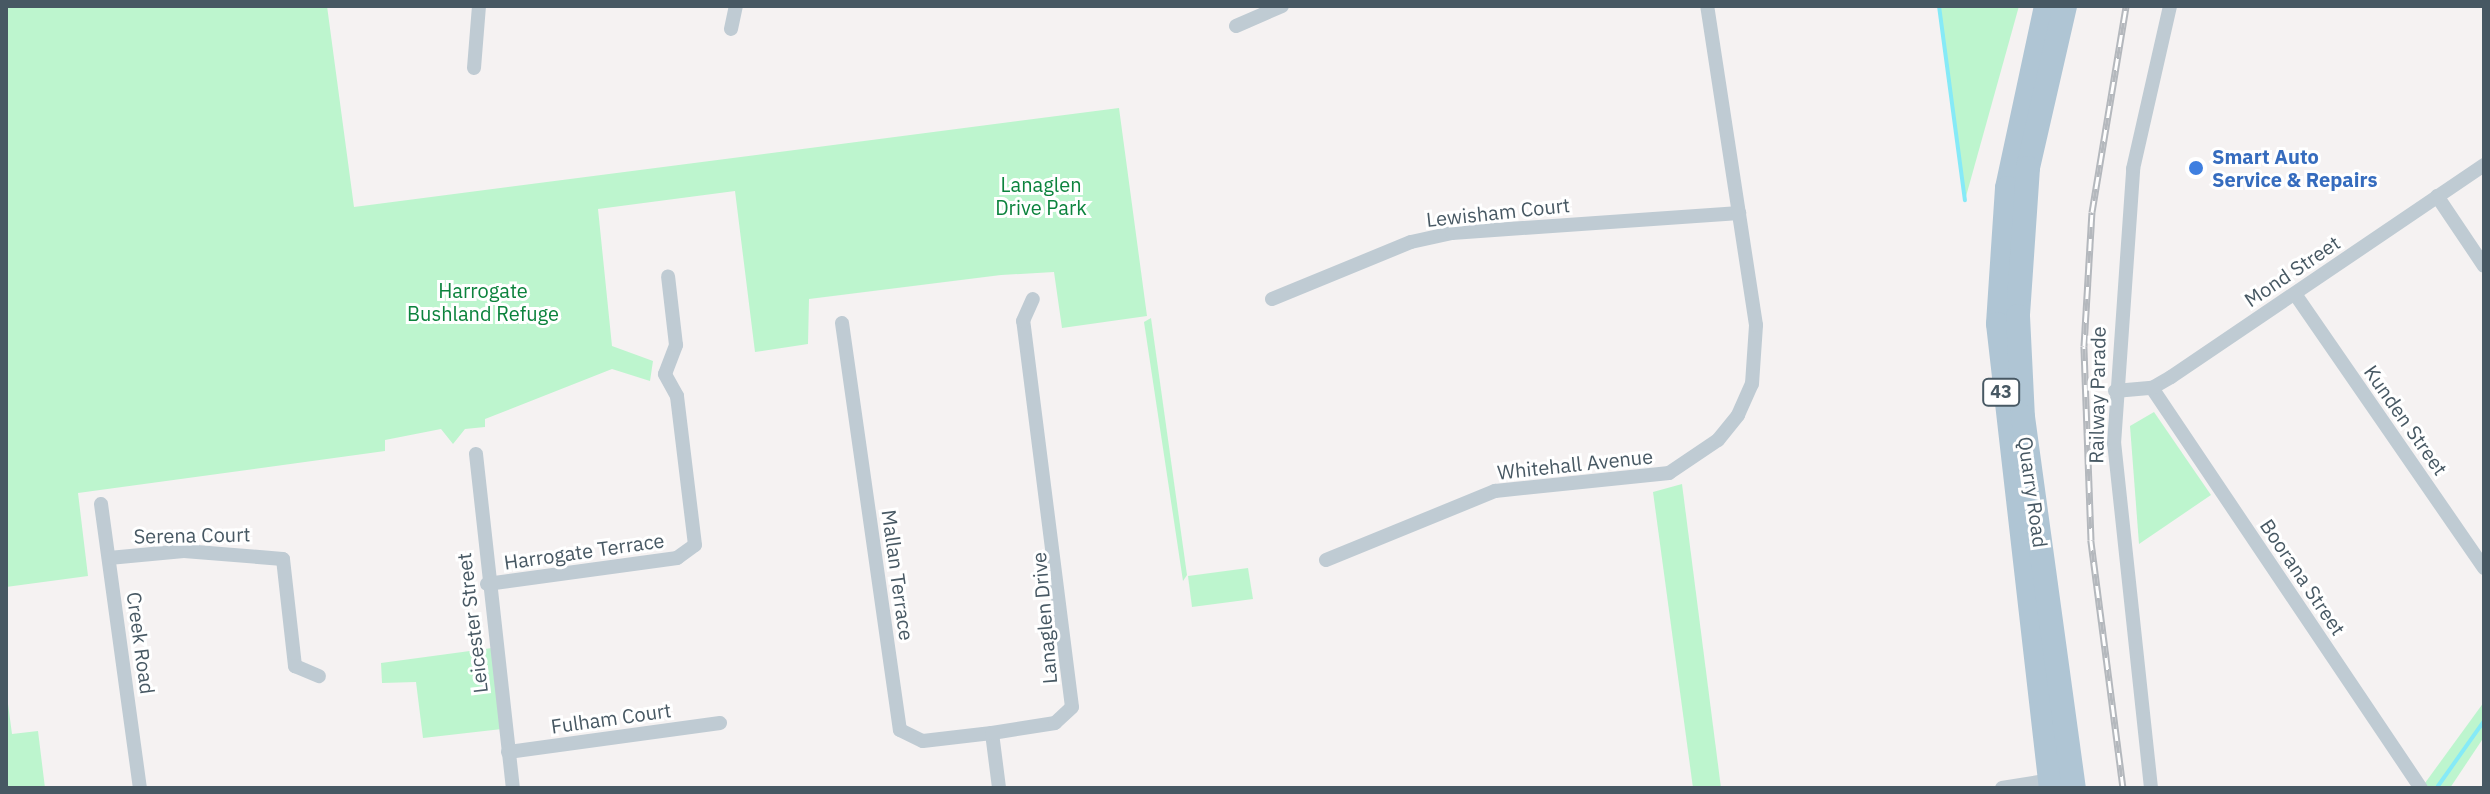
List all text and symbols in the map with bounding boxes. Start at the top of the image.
place label: Smart Auto Service & Repairs [2212,144,2378,191]
marker: Smart Auto Service & Repairs [2187,159,2205,177]
park label: Lanaglen Drive Park [995,173,1087,220]
street label: Lewisham Court [1425,193,1571,231]
street label: Mond Street [2240,230,2344,312]
park label: Harrogate Bushland Refuge [407,279,559,326]
street label: Railway Parade [2084,326,2110,464]
street label: Kunden Street [2359,360,2453,480]
road number: 43 [1981,378,2021,406]
street label: Quarry Road [2013,435,2053,549]
street label: Whitehall Avenue [1496,444,1654,484]
street label: Mallan Terrace [877,508,919,642]
street label: Boorana Street [2255,514,2351,640]
street label: Serena Court [133,522,251,548]
street label: Harrogate Terrace [502,528,666,574]
street label: Leicester Street [451,551,493,695]
street label: Lanaglen Drive [1026,551,1062,685]
street label: Creek Road [122,590,160,696]
street label: Fulham Court [549,698,673,738]

